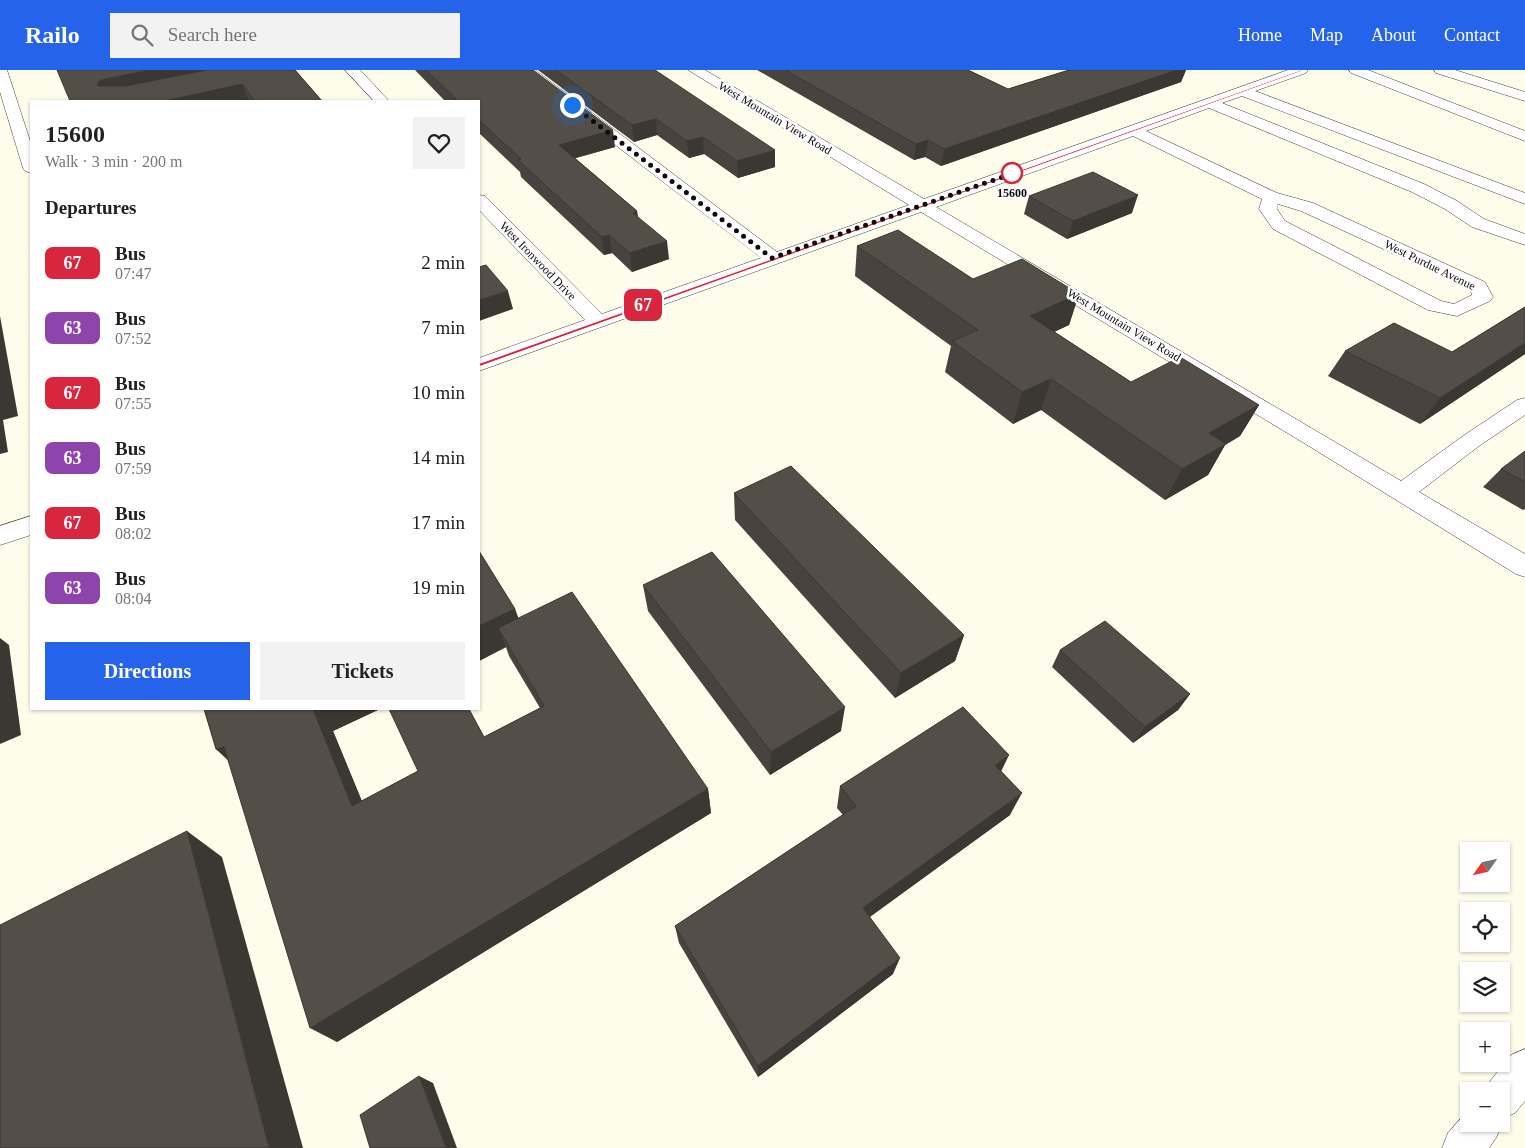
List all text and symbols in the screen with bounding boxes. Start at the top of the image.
search box [110,13,460,58]
icon: search [128,21,156,49]
text: Railo [25,22,80,48]
text: Search here [168,24,257,45]
text: Home [1238,25,1282,45]
text: Map [1310,25,1343,45]
text: About [1371,25,1416,45]
text: Contact [1444,25,1500,45]
street label: West Mountain View Road [716,79,834,157]
your location [560,93,585,118]
button: heart [413,117,465,169]
text: 15600 [45,121,105,147]
text: Walk · 3 min · 200 m [45,153,182,170]
marker: 15600 [1001,162,1023,184]
place label: 15600 [997,186,1027,200]
text: Departures [45,197,136,218]
street label: West Ironwood Drive [497,219,579,303]
street label: West Purdue Avenue [1382,237,1478,293]
text: Bus [115,243,146,264]
text: 2 min [421,252,465,273]
text: 67 [64,253,82,273]
text: 07:47 [115,265,151,282]
street label: West Mountain View Road [1065,286,1183,364]
line badge: 67 [620,289,666,321]
text: 67 [634,295,652,315]
text: Bus [115,308,146,329]
text: 7 min [421,317,465,338]
text: 63 [64,318,82,338]
text: 07:52 [115,330,151,347]
text: Bus [115,373,146,394]
text: 10 min [412,382,465,403]
text: 67 [64,383,82,403]
text: 07:55 [115,395,151,412]
text: Bus [115,438,146,459]
text: 14 min [412,447,465,468]
text: 63 [64,448,82,468]
text: 07:59 [115,460,151,477]
text: Bus [115,503,146,524]
text: 17 min [412,512,465,533]
text: 67 [64,513,82,533]
text: 08:02 [115,525,151,542]
text: Bus [115,568,146,589]
text: 19 min [412,577,465,598]
text: 63 [64,578,82,598]
text: 08:04 [115,590,151,607]
button: Directions [45,642,250,700]
button: Tickets [260,642,465,700]
north arrow [1460,842,1510,892]
map controls [1460,842,1510,1132]
button: locate [1460,902,1510,952]
button: layers [1460,962,1510,1012]
button: + [1460,1022,1510,1072]
button: − [1460,1082,1510,1132]

